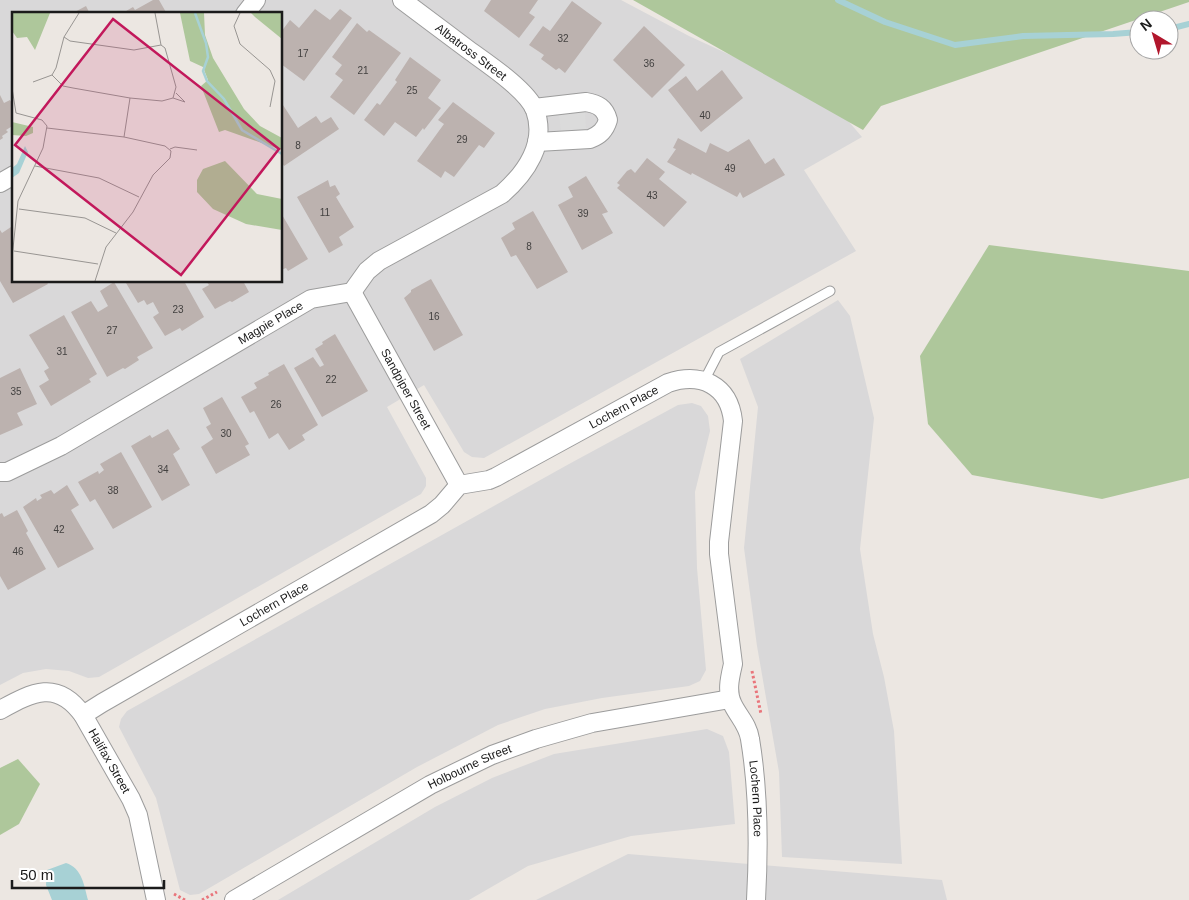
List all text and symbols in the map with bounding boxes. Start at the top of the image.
north arrow [1129,10,1179,60]
inset map [12,12,282,282]
text: N [1137,15,1155,34]
street label: Albatross Street [433,21,510,84]
house number: 32 [557,33,569,44]
house number: 17 [297,48,309,59]
house number: 36 [643,58,655,69]
house number: 21 [357,65,369,76]
house number: 25 [406,85,418,96]
house number: 40 [699,110,711,121]
house number: 29 [456,134,468,145]
house number: 8 [295,140,301,151]
house number: 49 [724,163,736,174]
house number: 43 [646,190,658,201]
house number: 11 [320,207,331,218]
house number: 39 [577,208,589,219]
house number: 8 [526,241,532,252]
street label: Magpie Place [236,298,306,347]
house number: 23 [172,304,184,315]
house number: 16 [428,311,440,322]
house number: 27 [106,325,118,336]
house number: 31 [56,346,68,357]
street label: Sandpiper Street [378,346,434,433]
house number: 22 [325,374,337,385]
street label: Lochern Place [587,382,661,432]
house number: 35 [10,386,22,397]
house number: 26 [270,399,282,410]
house number: 30 [220,428,232,439]
house number: 34 [157,464,169,475]
house number: 38 [107,485,119,496]
house number: 42 [53,524,65,535]
house number: 46 [12,546,24,557]
street label: Lochern Place [237,579,311,629]
street label: Halifax Street [85,726,134,796]
street label: Holbourne Street [425,741,514,792]
street label: Lochern Place [746,759,765,837]
scale bar [12,858,165,890]
text: 50 m [20,866,53,883]

